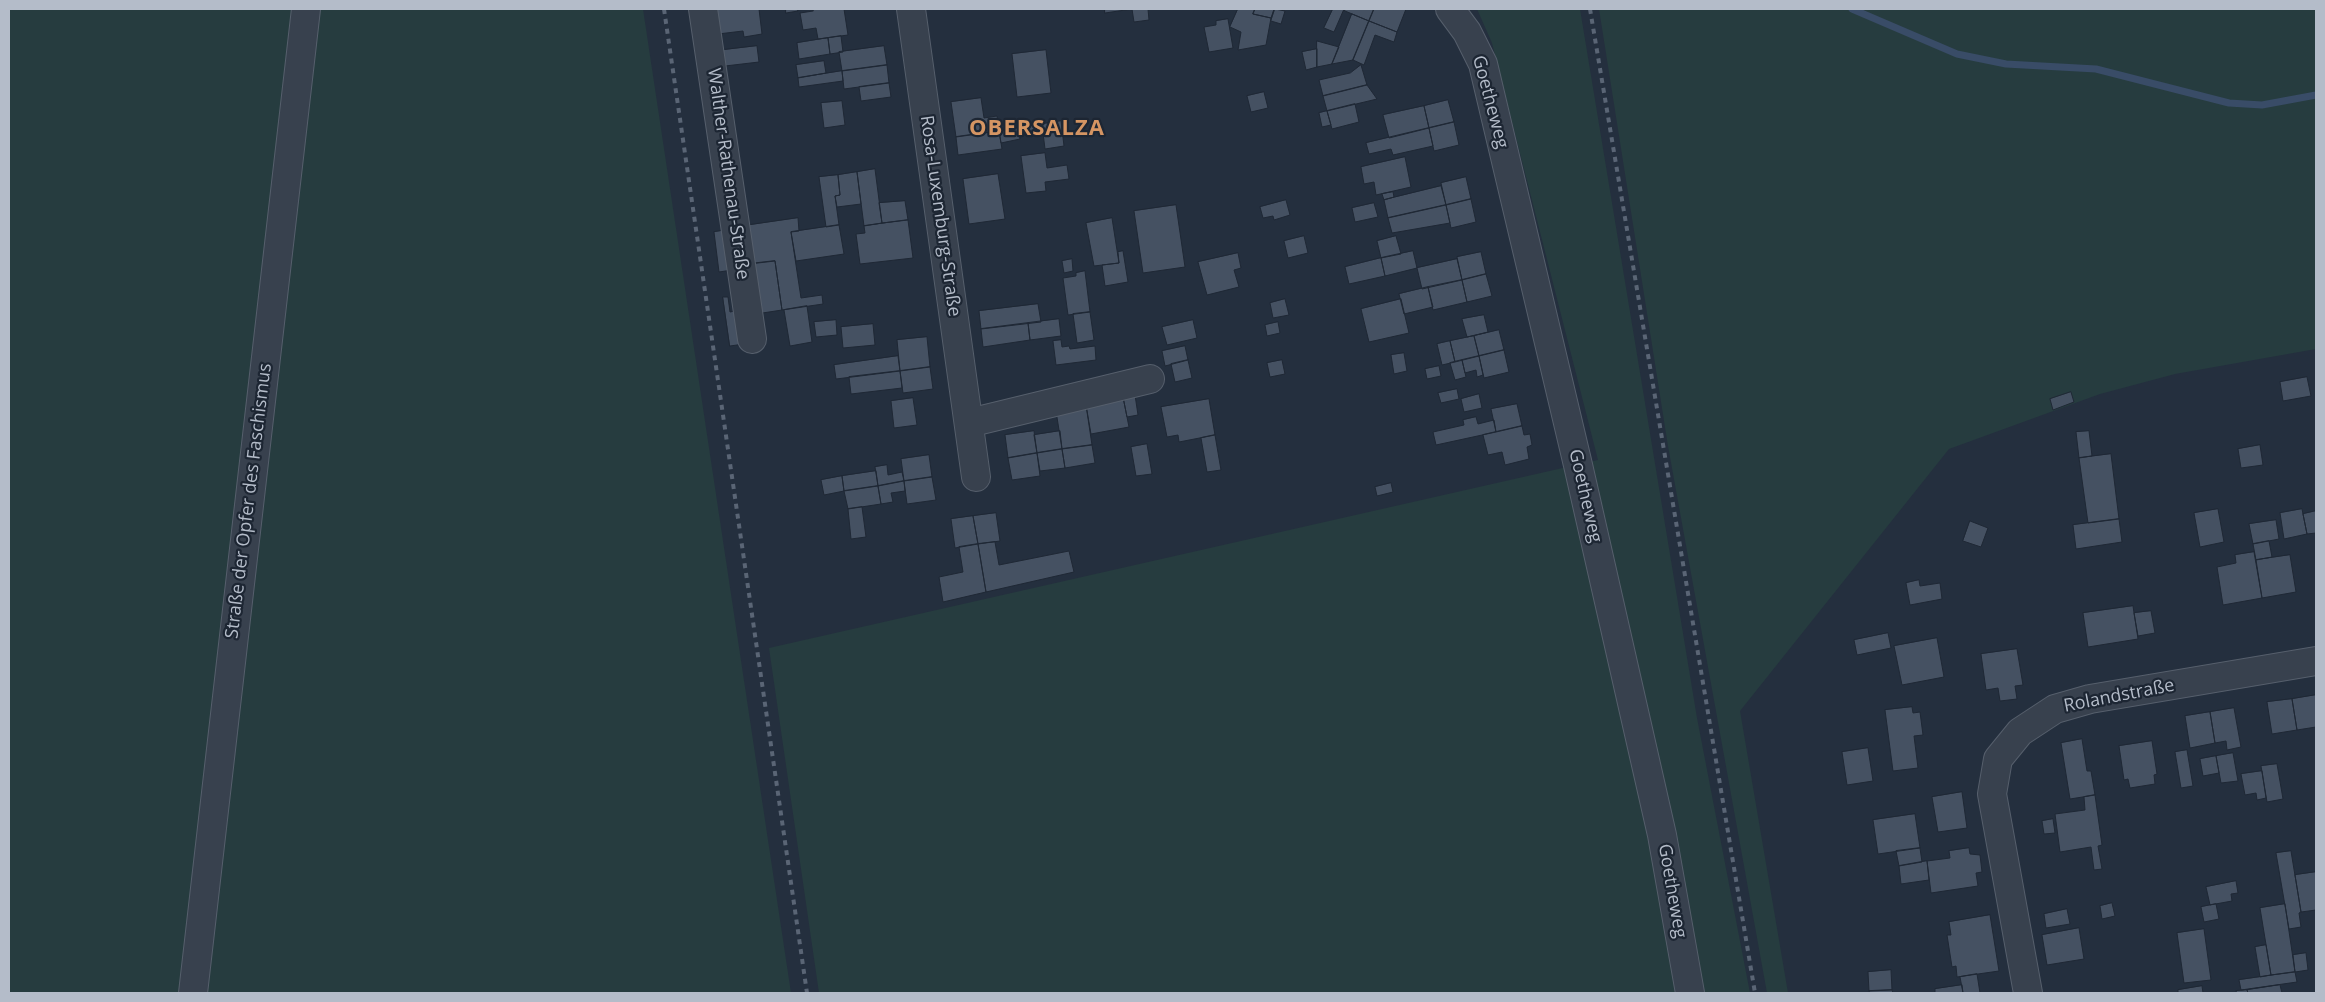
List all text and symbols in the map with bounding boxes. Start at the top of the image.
street label: Goetheweg [1467,53,1513,151]
street label: Walther-Rathenau-Straße [702,67,754,281]
street label: Rosa-Luxemburg-Straße [915,114,965,318]
district label: OBERSALZA [968,116,1106,142]
street label: Straße der Opfer des Faschismus [221,362,277,640]
street label: Goetheweg [1564,447,1606,545]
street label: Rolandstraße [2062,675,2176,717]
street label: Goetheweg [1653,842,1691,940]

